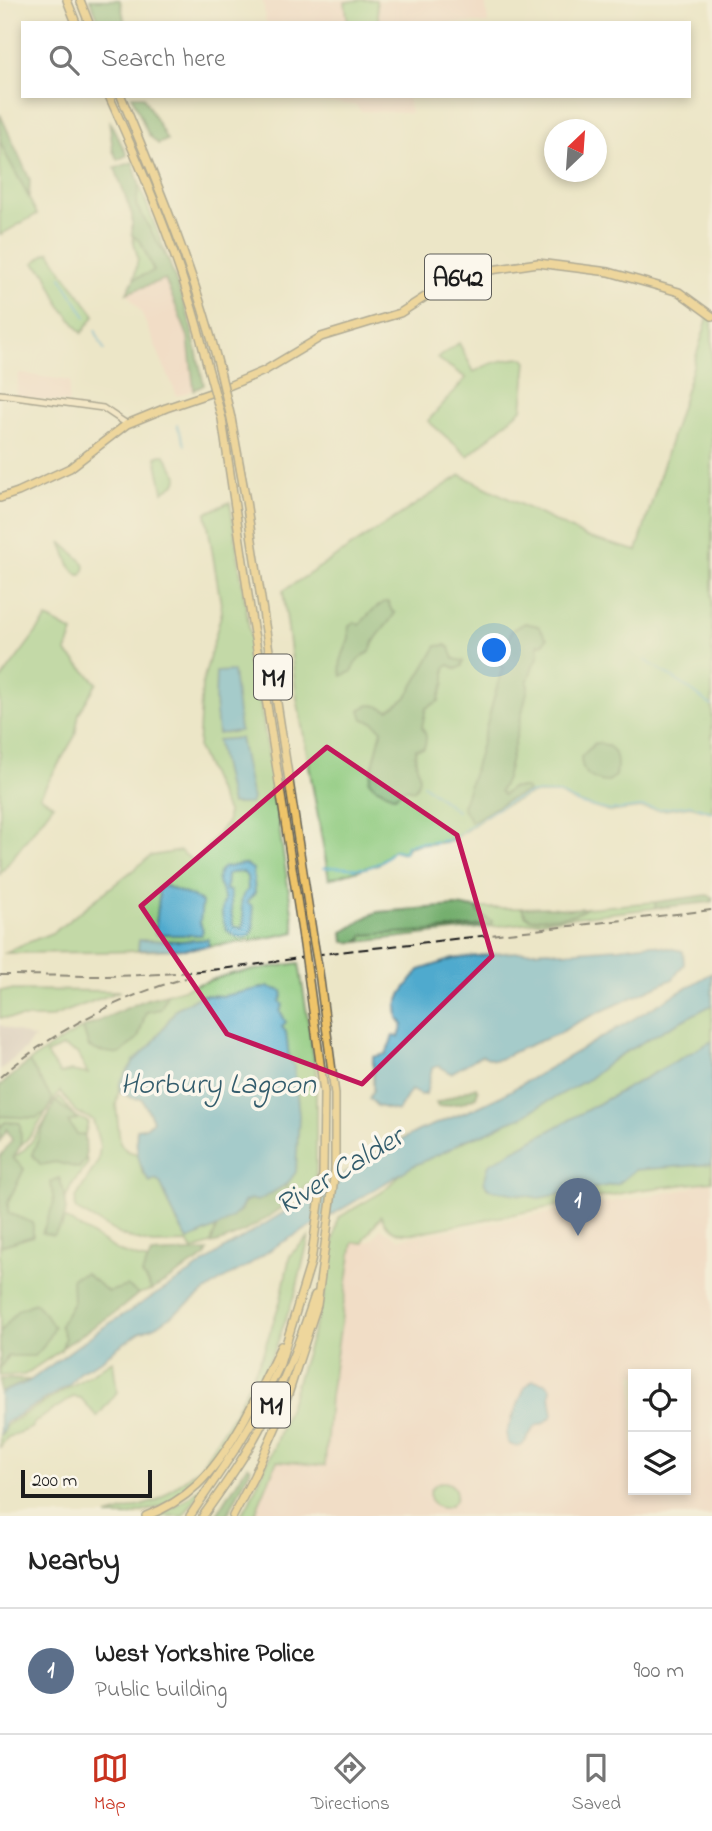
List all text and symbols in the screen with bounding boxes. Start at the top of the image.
search box [21,21,691,98]
icon: search [45,41,83,79]
text: Search here [101,41,226,79]
north arrow [544,119,607,182]
road number: A642 [425,254,491,300]
your location [477,633,511,667]
road number: M1 [254,654,292,699]
water label: Horbury Lagoon [120,1064,317,1108]
water label: River Calder [268,1115,416,1228]
pin: 1 [555,1178,601,1236]
map controls [628,1369,691,1495]
button: locate [628,1369,691,1432]
road number: M1 [252,1382,290,1428]
button: layers [628,1432,691,1495]
scale bar [21,1467,152,1499]
text: 200 m [32,1468,77,1495]
text: Nearby [28,1540,120,1584]
text: West Yorkshire Police [95,1636,314,1674]
text: 1 [47,1655,55,1688]
text: 900 m [634,1655,684,1688]
text: Public building [95,1674,227,1707]
tab: Map [91,1749,129,1818]
tab: Directions [311,1749,390,1818]
tab: Saved [572,1749,621,1818]

